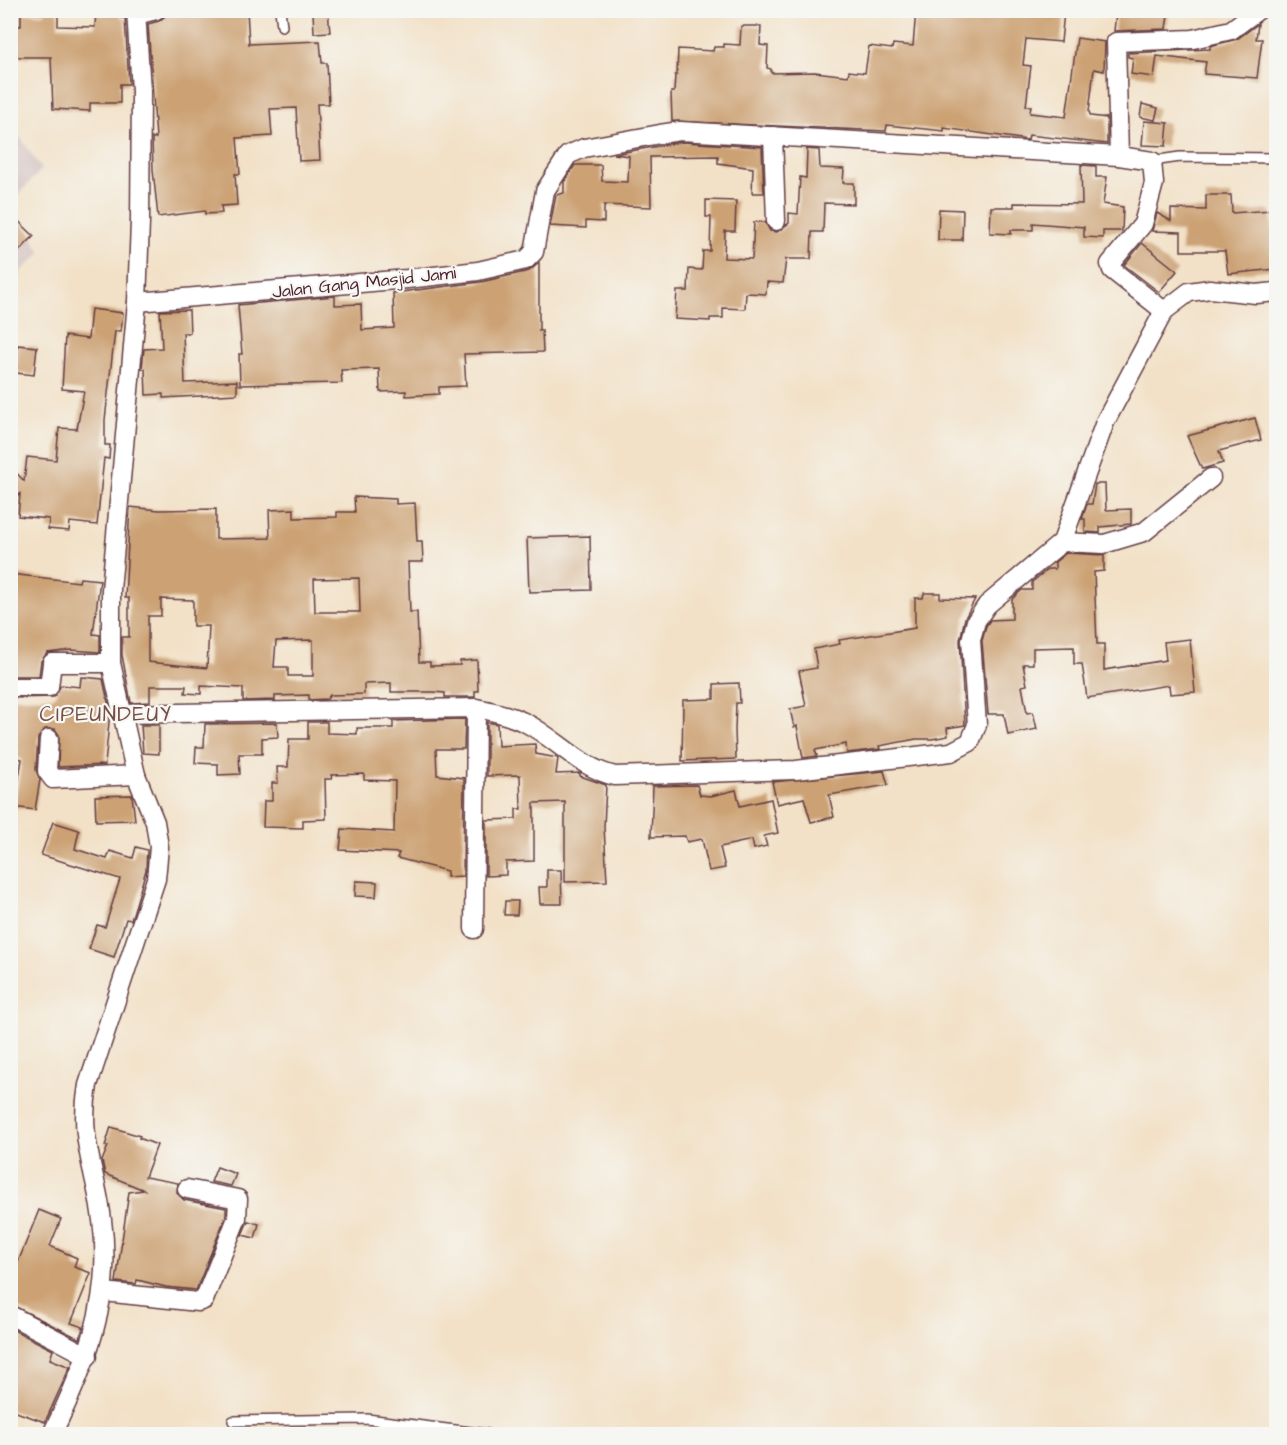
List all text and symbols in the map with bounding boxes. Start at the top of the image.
street label: Jalan Gang Masjid Jami [271,260,458,306]
district label: CIPEUNDEUY [40,700,172,729]

